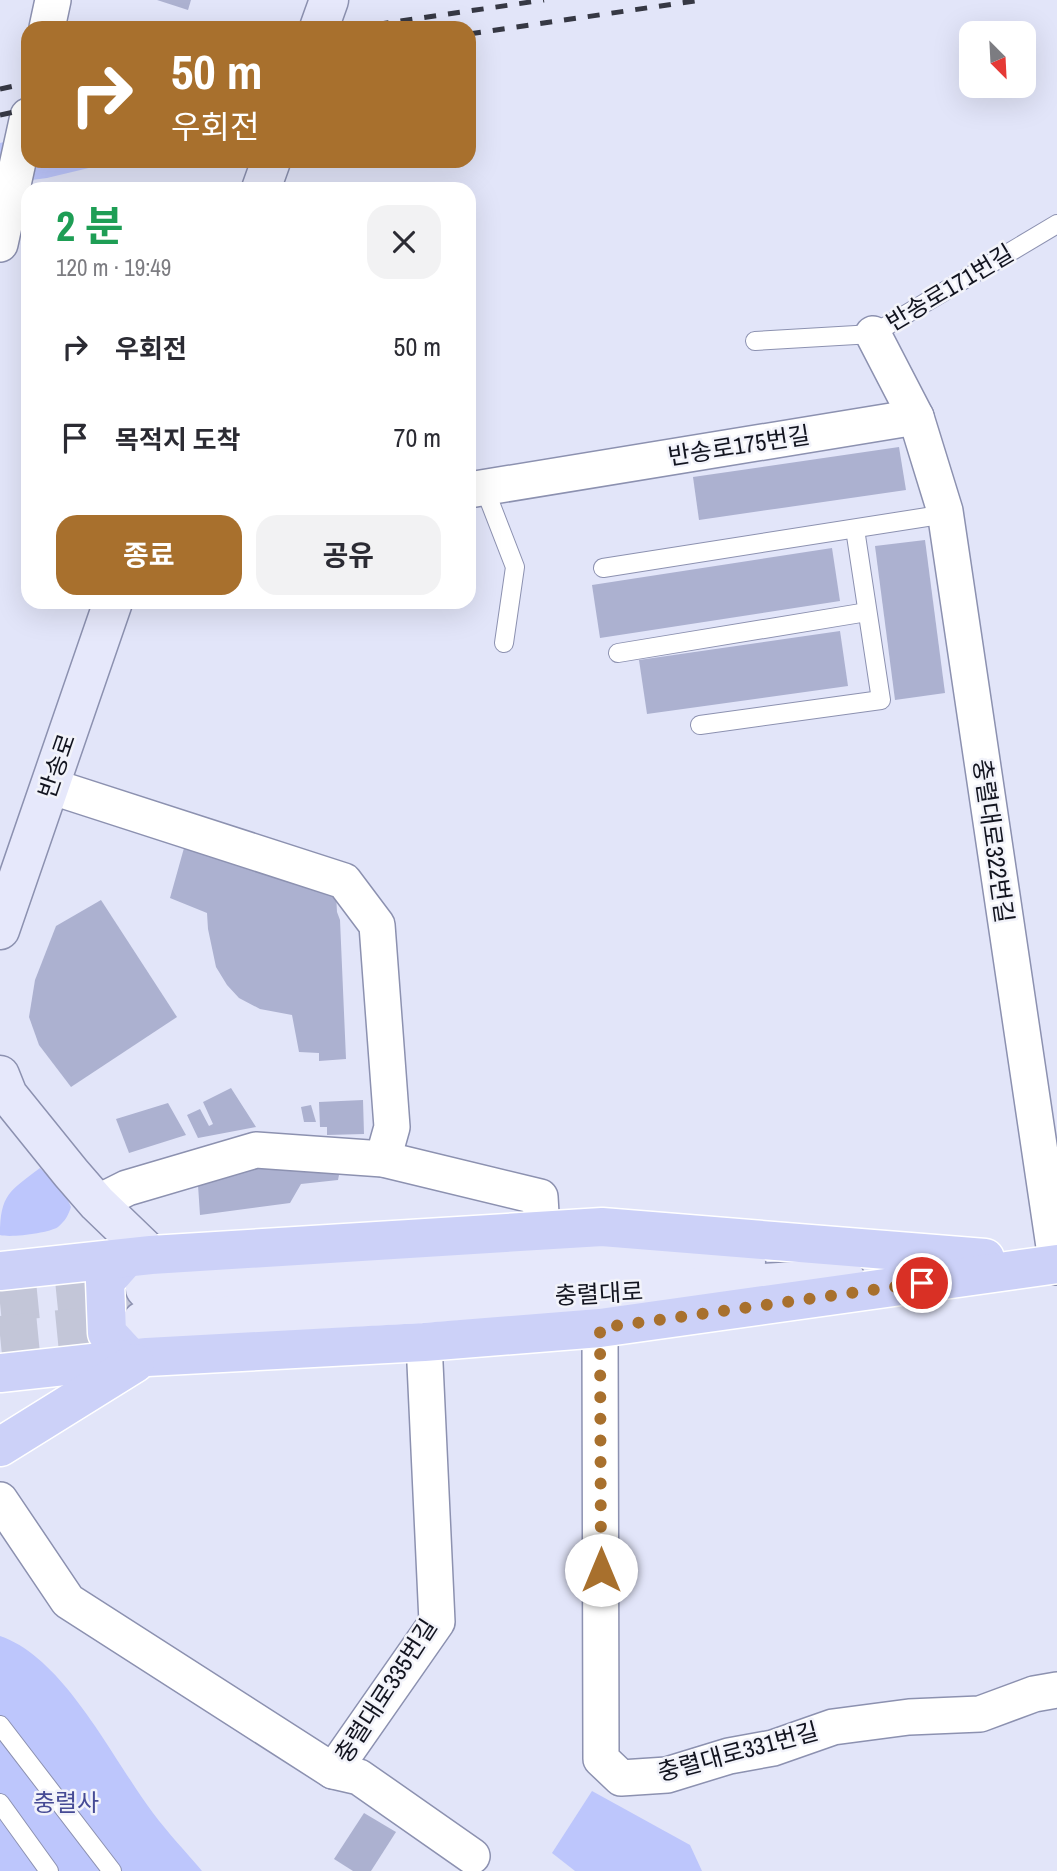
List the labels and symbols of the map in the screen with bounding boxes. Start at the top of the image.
north arrow [959,21,1036,98]
street label: 반송로171번길 [880,237,1019,338]
street label: 반송로175번길 [666,418,812,472]
street label: 반송로 [30,729,82,802]
street label: 충렬대로322번길 [967,757,1021,925]
pin [892,1253,952,1313]
street label: 충렬대로 [554,1275,644,1311]
position arrow [564,1533,638,1607]
street label: 충렬대로335번길 [327,1612,444,1768]
street label: 충렬대로331번길 [654,1714,822,1788]
park label: 충렬사 [33,1786,99,1818]

